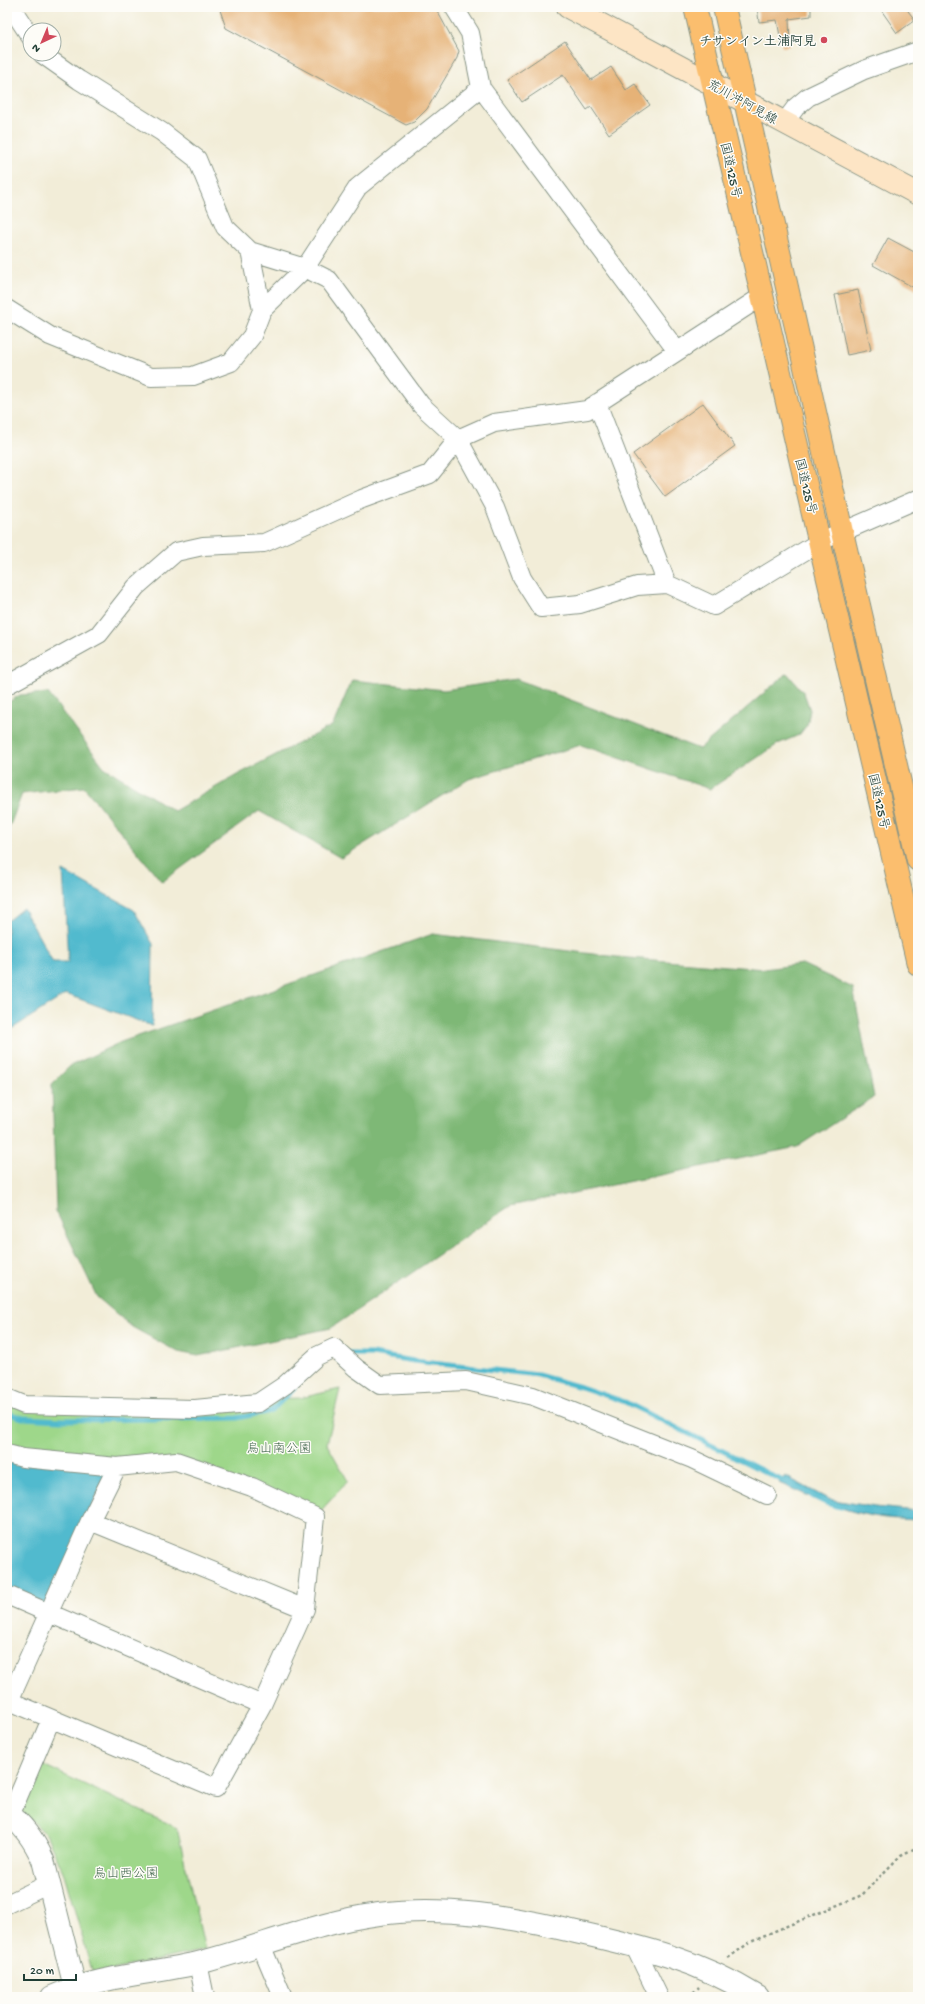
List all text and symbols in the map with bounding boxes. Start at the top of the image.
north arrow [22,22,62,62]
place label: チサンイン土浦阿見 [699,34,816,50]
marker: チサンイン土浦阿見 [819,35,829,45]
text: N [30,41,43,55]
street label: 荒川沖阿見線 [704,77,781,129]
street label: 国道125号 [716,141,744,200]
street label: 国道125号 [790,457,820,516]
street label: 国道125号 [864,772,892,831]
park label: 烏山南公園 [246,1441,312,1457]
park label: 烏山西公園 [93,1866,159,1882]
scale bar [24,1956,76,1982]
text: 20 m [30,1965,55,1979]

